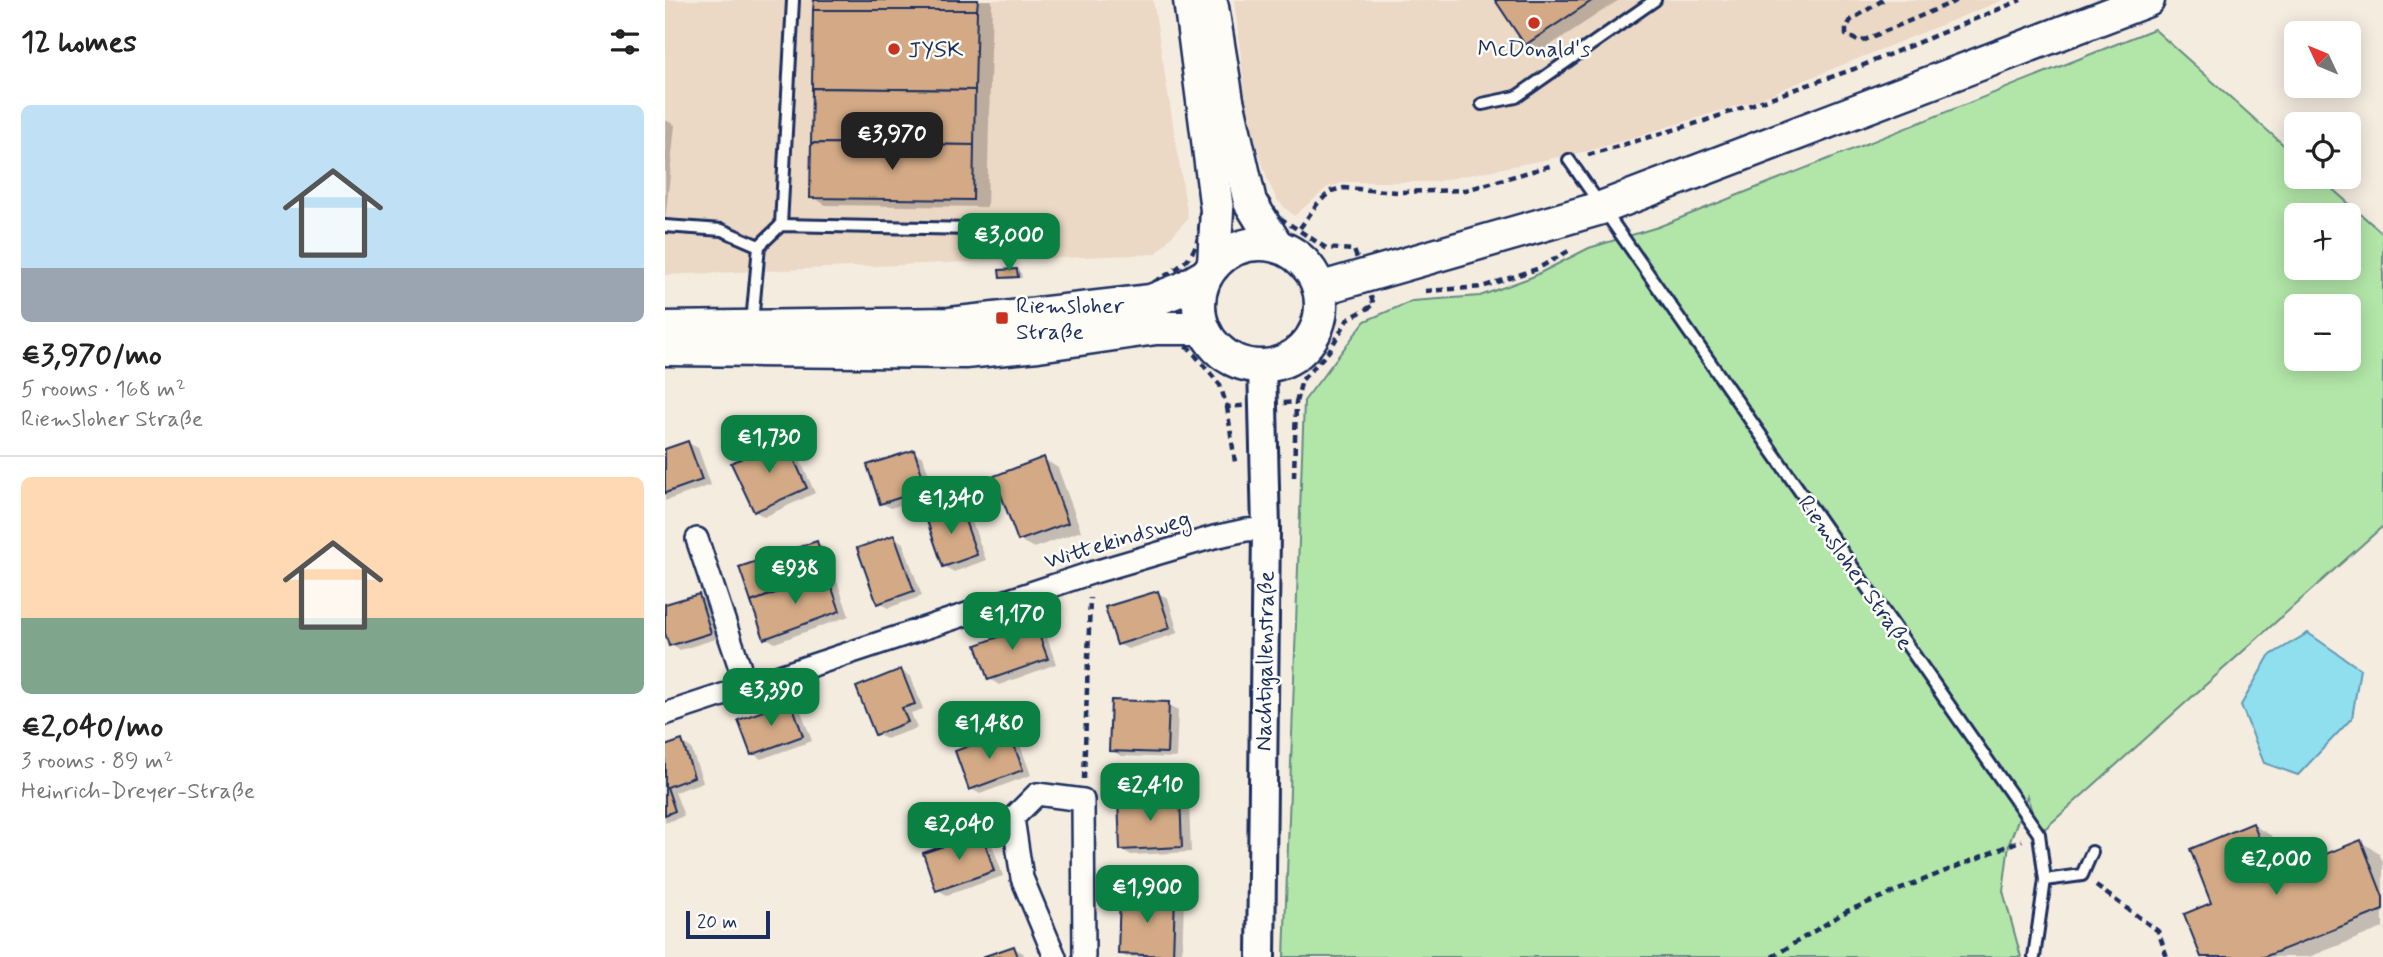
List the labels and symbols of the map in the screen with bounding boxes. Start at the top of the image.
marker: McDonald's [1526,15,1542,31]
north arrow [2284,21,2361,98]
place label: McDonald's [1478,35,1590,65]
place label: JYSK [908,36,964,66]
marker: JYSK [886,41,902,57]
pin: €3,970 [835,113,949,172]
pin: €3,000 [952,214,1066,273]
place label: Riemsloher Straße [1016,292,1124,348]
marker: Riemsloher Straße [994,310,1010,326]
pin: €1,730 [712,416,826,475]
pin: €1,340 [894,476,1008,536]
street label: Riemsloher Straße [1790,490,1919,656]
street label: Wittekindsweg [1041,504,1195,579]
pin: €938 [754,546,836,606]
street label: Nachtigallenstraße [1249,570,1283,752]
pin: €1,170 [955,592,1069,652]
pin: €3,390 [714,668,828,728]
pin: €1,480 [932,702,1046,761]
pin: €2,410 [1093,764,1207,823]
pin: €2,040 [902,802,1016,862]
pin: €2,000 [2219,838,2333,897]
pin: €1,900 [1090,866,1204,925]
scale bar [686,908,770,940]

